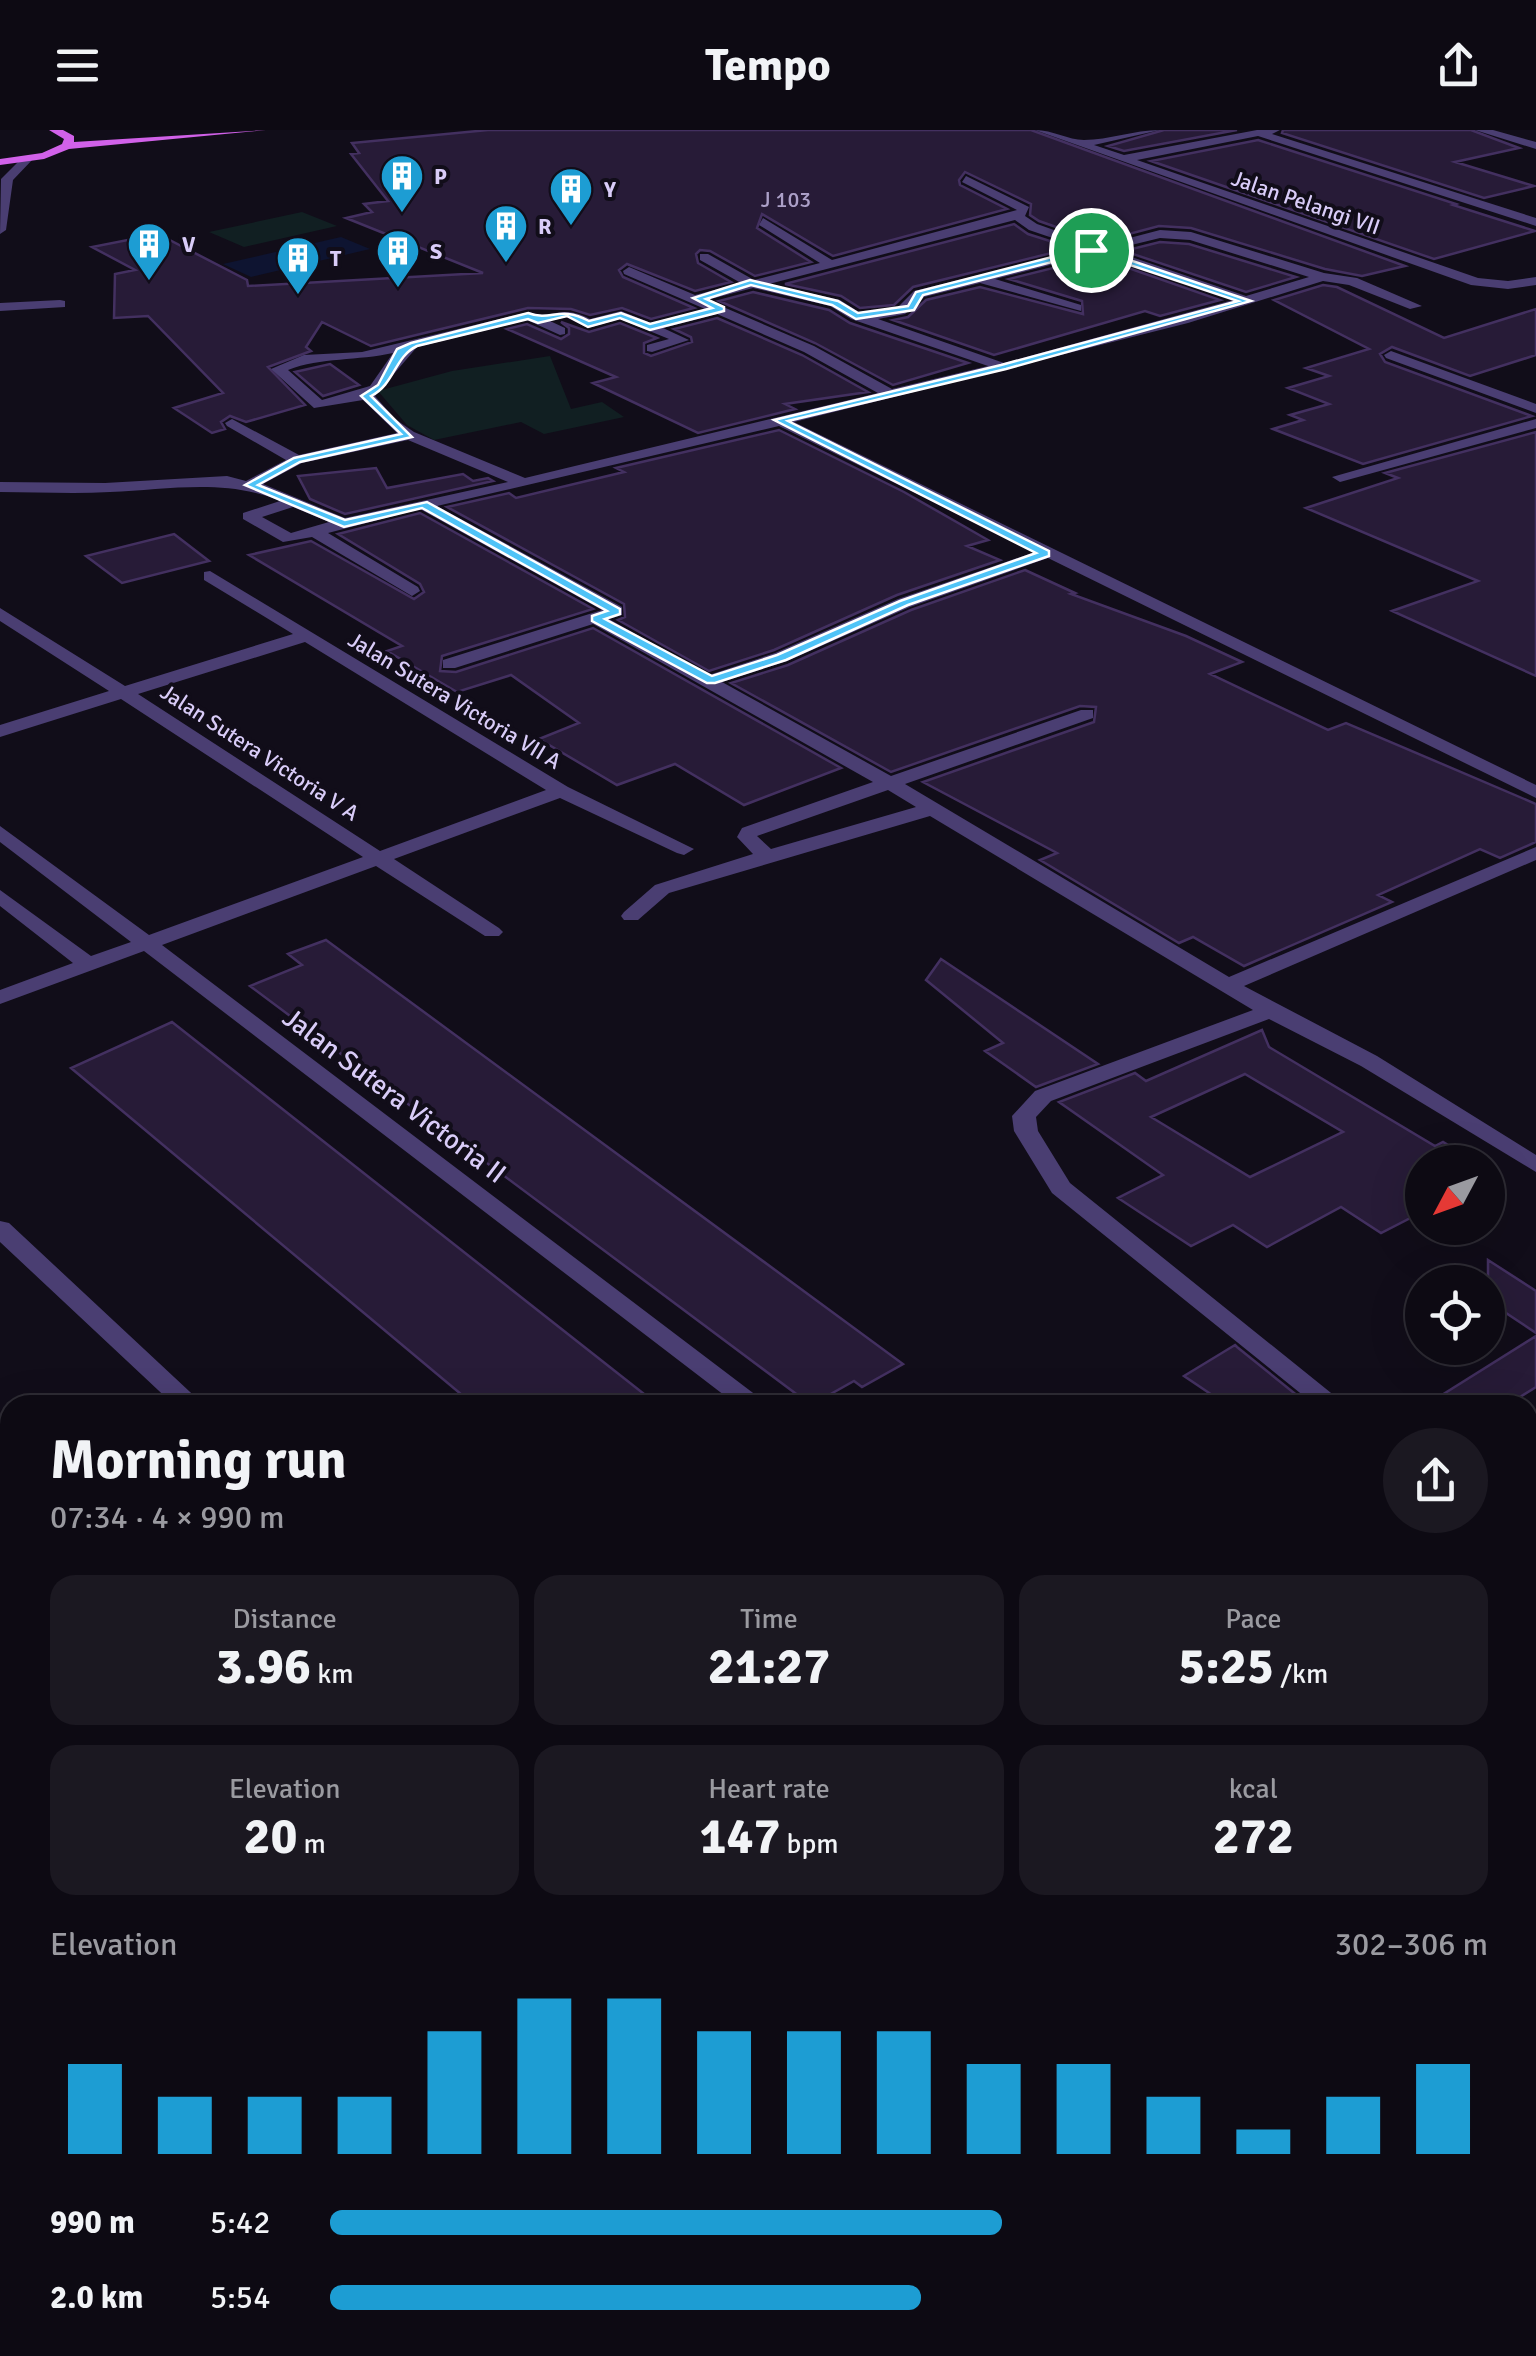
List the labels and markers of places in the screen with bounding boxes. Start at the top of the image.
building icon: P [379,153,425,214]
place label: P [434,163,447,190]
building icon: Y [548,166,594,227]
place label: Y [603,176,616,203]
building icon: R [483,203,529,264]
pin [1049,208,1134,293]
place label: R [538,213,552,240]
building icon: V [126,221,172,282]
building icon: S [375,228,421,289]
place label: V [182,231,196,258]
building icon: T [275,235,321,296]
place label: S [430,238,442,265]
place label: T [330,245,342,272]

